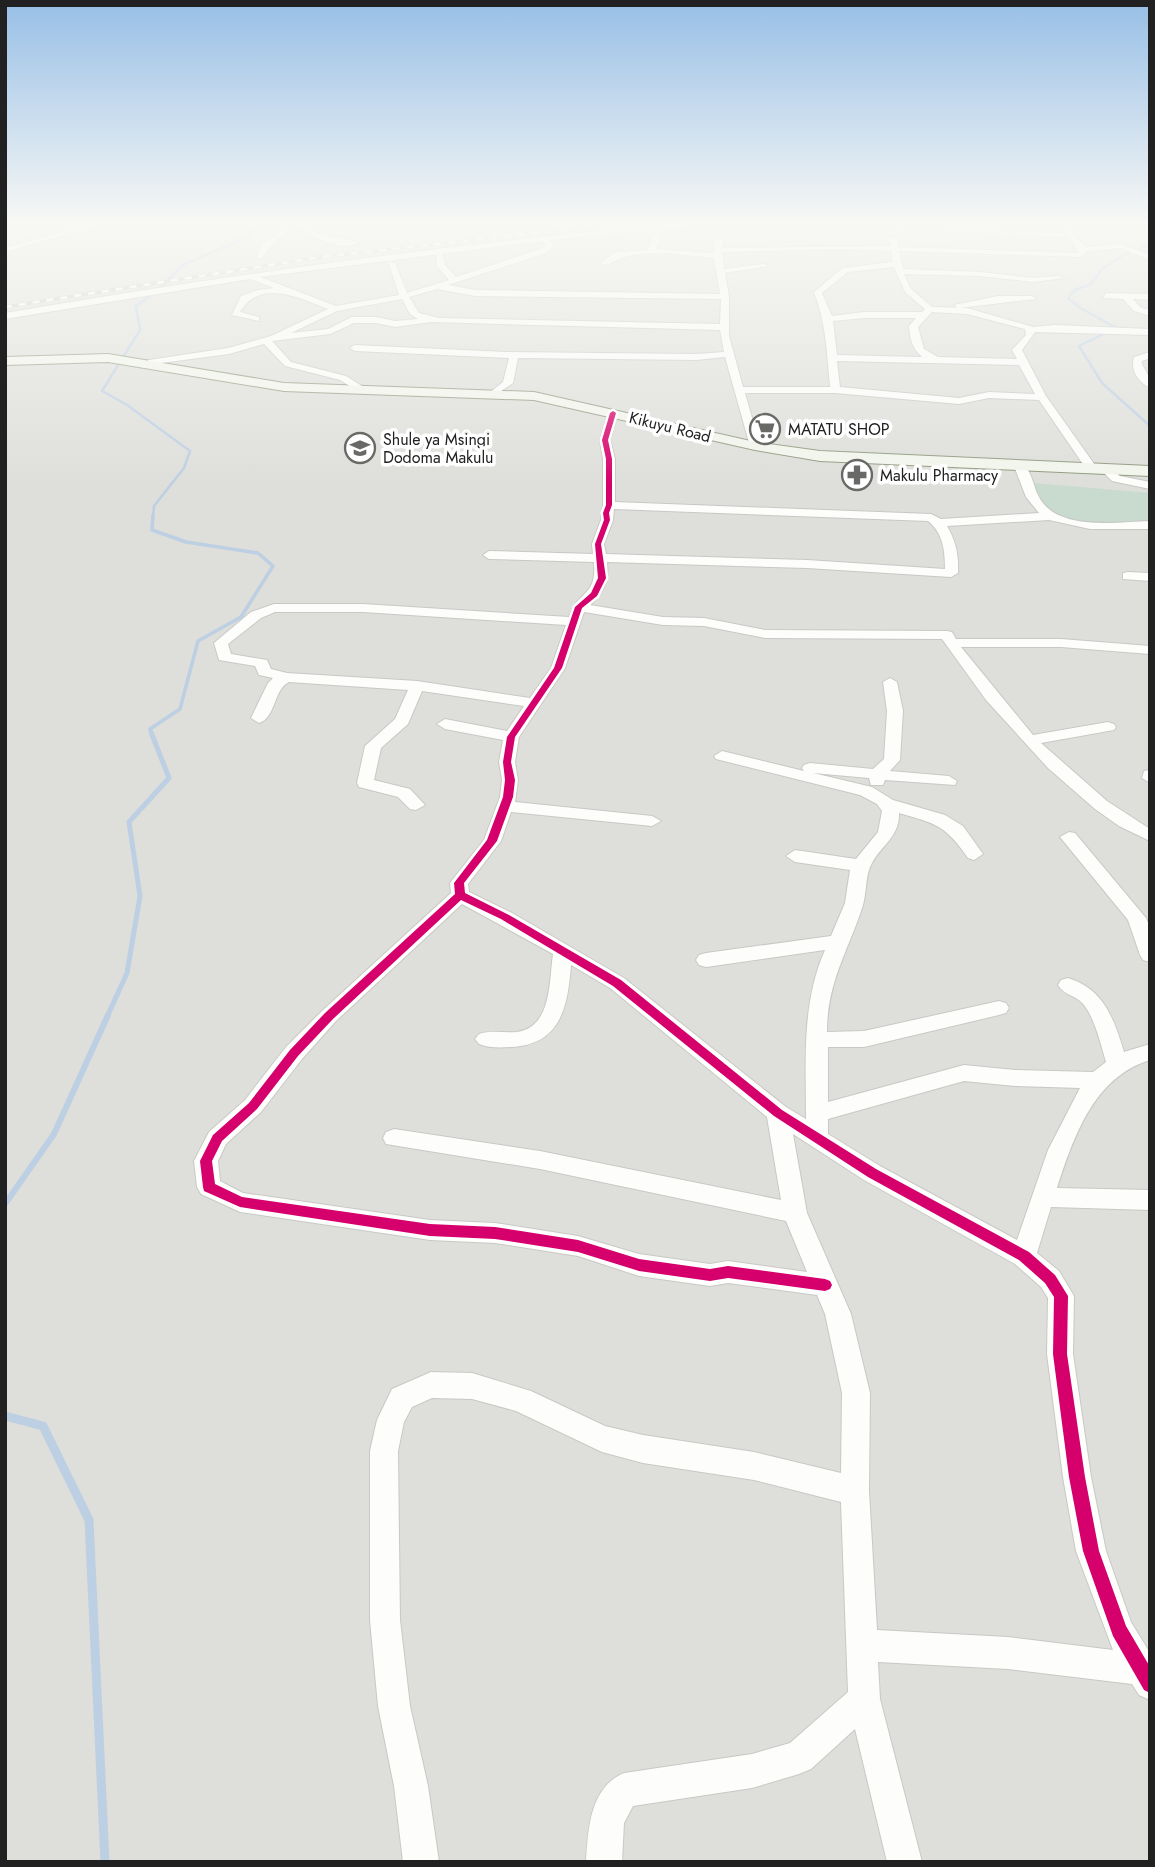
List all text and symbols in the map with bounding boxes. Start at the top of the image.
street label: Kikuyu Road [627,406,713,448]
supermarket icon: MATATU SHOP [748,412,782,446]
place label: MATATU SHOP [788,418,890,441]
place label: Shule ya Msingi Dodoma Makulu [383,428,493,469]
school or university icon: Shule ya Msingi Dodoma Makulu [343,431,377,465]
pharmacy icon: Makulu Pharmacy [840,458,874,492]
place label: Makulu Pharmacy [880,464,999,487]

